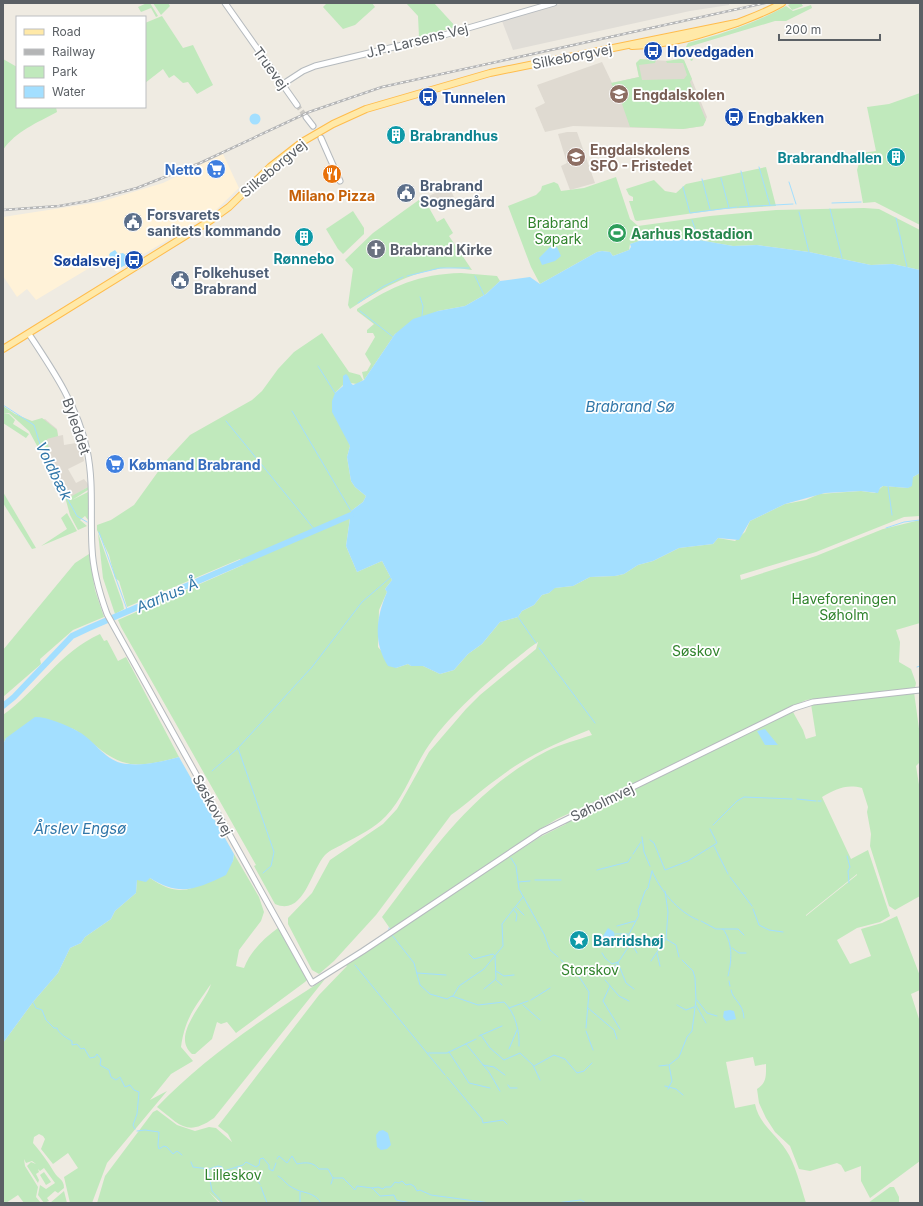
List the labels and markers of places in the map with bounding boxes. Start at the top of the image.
bus stop icon: Hovedgaden [642,40,664,62]
place label: Hovedgaden [667,43,754,60]
school or university icon: Engdalskolen [608,83,630,105]
bus stop icon: Tunnelen [417,86,439,108]
place label: Engdalskolen [633,86,725,103]
place label: Tunnelen [442,89,506,106]
bus stop icon: Engbakken [723,106,745,128]
place label: Engbakken [748,109,824,126]
building icon: Brabrandhus [385,124,407,146]
place label: Brabrandhus [410,127,498,144]
place label: Engdalskolens SFO - Fristedet [590,141,692,174]
school or university icon: Engdalskolens SFO - Fristedet [565,146,587,168]
building icon: Brabrandhallen [885,146,907,168]
place label: Brabrandhallen [778,149,882,166]
supermarket icon: Netto [205,158,227,180]
place label: Netto [165,161,202,178]
restaurant icon: Milano Pizza [321,163,343,185]
place label: Brabrand Sognegård [420,177,495,210]
public building icon: Brabrand Sognegård [395,182,417,204]
place label: Milano Pizza [289,187,375,204]
place label: Forsvarets sanitets kommando [147,206,282,239]
public building icon: Forsvarets sanitets kommando [122,211,144,233]
sports icon: Aarhus Rostadion [606,222,628,244]
place label: Aarhus Rostadion [631,225,753,242]
building icon: Rønnebo [293,226,315,248]
church icon: Brabrand Kirke [365,238,387,260]
place label: Brabrand Kirke [390,241,492,258]
bus stop icon: Sødalsvej [123,249,145,271]
place label: Rønnebo [274,250,335,267]
place label: Sødalsvej [53,252,120,269]
place label: Folkehuset Brabrand [194,264,269,297]
public building icon: Folkehuset Brabrand [169,269,191,291]
supermarket icon: Købmand Brabrand [104,453,126,475]
place label: Købmand Brabrand [129,456,261,473]
place icon: Barridshøj [568,929,590,951]
place label: Barridshøj [593,932,664,949]

